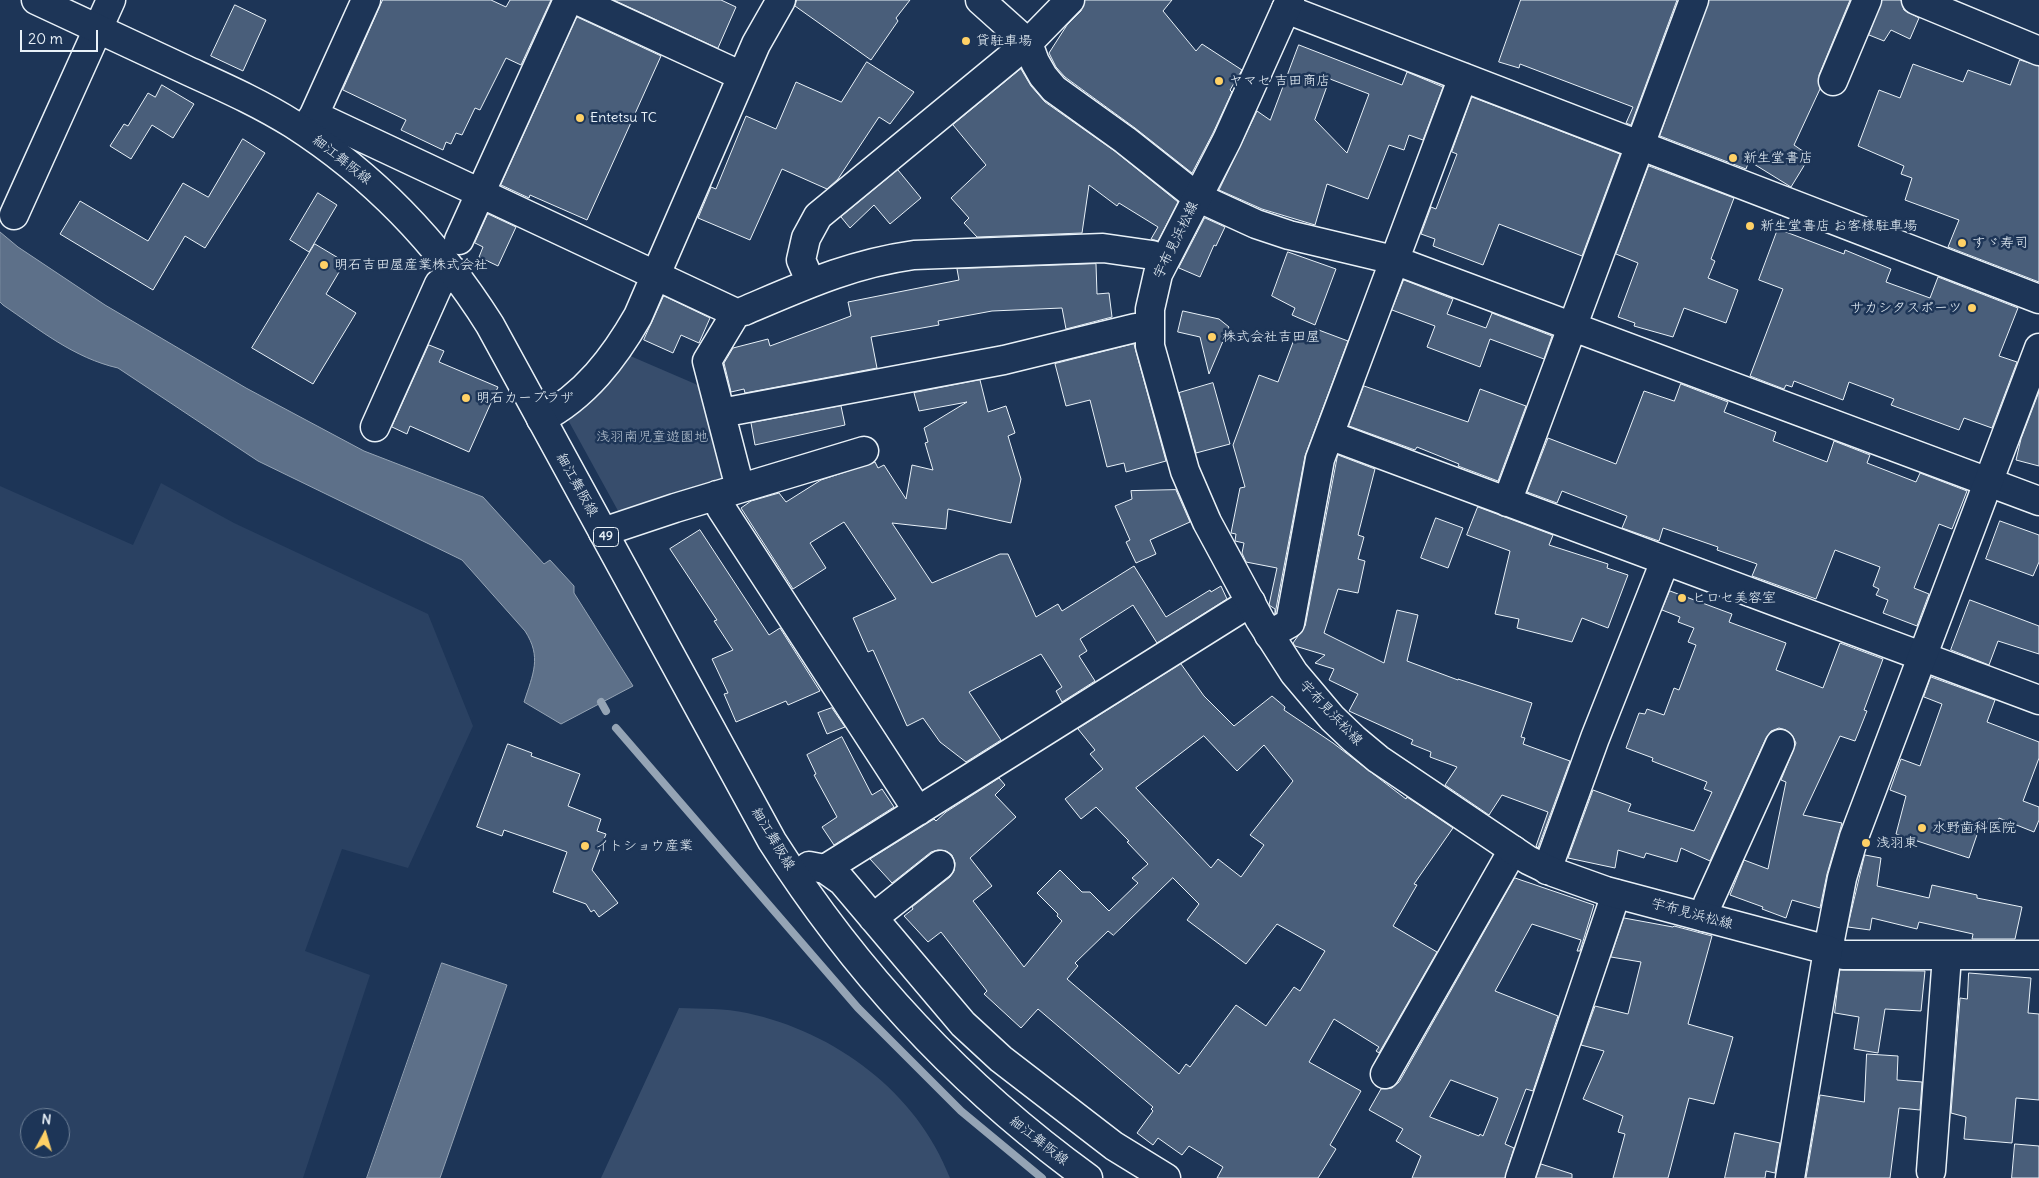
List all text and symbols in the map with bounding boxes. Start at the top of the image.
scale bar [22,20,100,52]
text: 20 m [28,29,63,48]
place label: 貸駐車場 [976,33,1032,49]
marker: 貸駐車場 [960,35,972,47]
place label: ヤマセ 吉田商店 [1229,73,1330,89]
marker: ヤマセ 吉田商店 [1213,75,1225,87]
place label: Entetsu TC [590,110,657,126]
marker: Entetsu TC [574,112,586,124]
street label: 細江舞阪線 [309,132,375,188]
place label: 新生堂書店 [1743,150,1813,166]
marker: 新生堂書店 [1727,152,1739,164]
street label: 宇布見浜松線 [1150,199,1202,281]
place label: 新生堂書店 お客様駐車場 [1760,218,1917,234]
marker: 新生堂書店 お客様駐車場 [1744,220,1756,232]
place label: すゞ寿司 [1972,235,2028,251]
marker: すゞ寿司 [1956,237,1968,249]
place label: 明石吉田屋産業株式会社 [334,257,488,273]
marker: 明石吉田屋産業株式会社 [318,259,330,271]
place label: サカシタスポーツ [1850,300,1962,316]
marker: サカシタスポーツ [1966,302,1978,314]
place label: 株式会社吉田屋 [1222,329,1320,345]
marker: 株式会社吉田屋 [1206,331,1218,343]
place label: 明石カープラザ [476,390,574,406]
marker: 明石カープラザ [460,392,472,404]
park label: 浅羽南児童遊園地 [596,429,708,445]
street label: 細江舞阪線 [553,450,601,520]
road number: 49 [594,528,618,546]
place label: ヒロセ美容室 [1692,590,1776,606]
marker: ヒロセ美容室 [1676,592,1688,604]
street label: 宇布見浜松線 [1296,677,1366,749]
street label: 細江舞阪線 [748,805,798,873]
place label: 水野歯科医院 [1932,820,2016,836]
marker: 水野歯科医院 [1916,822,1928,834]
place label: 浅羽東 [1876,835,1918,851]
marker: 浅羽東 [1860,837,1872,849]
place label: イトショウ産業 [595,838,693,854]
marker: イトショウ産業 [579,840,591,852]
street label: 宇布見浜松線 [1649,895,1735,933]
north arrow [20,1108,70,1158]
text: N [41,1110,52,1129]
street label: 細江舞阪線 [1006,1113,1072,1169]

